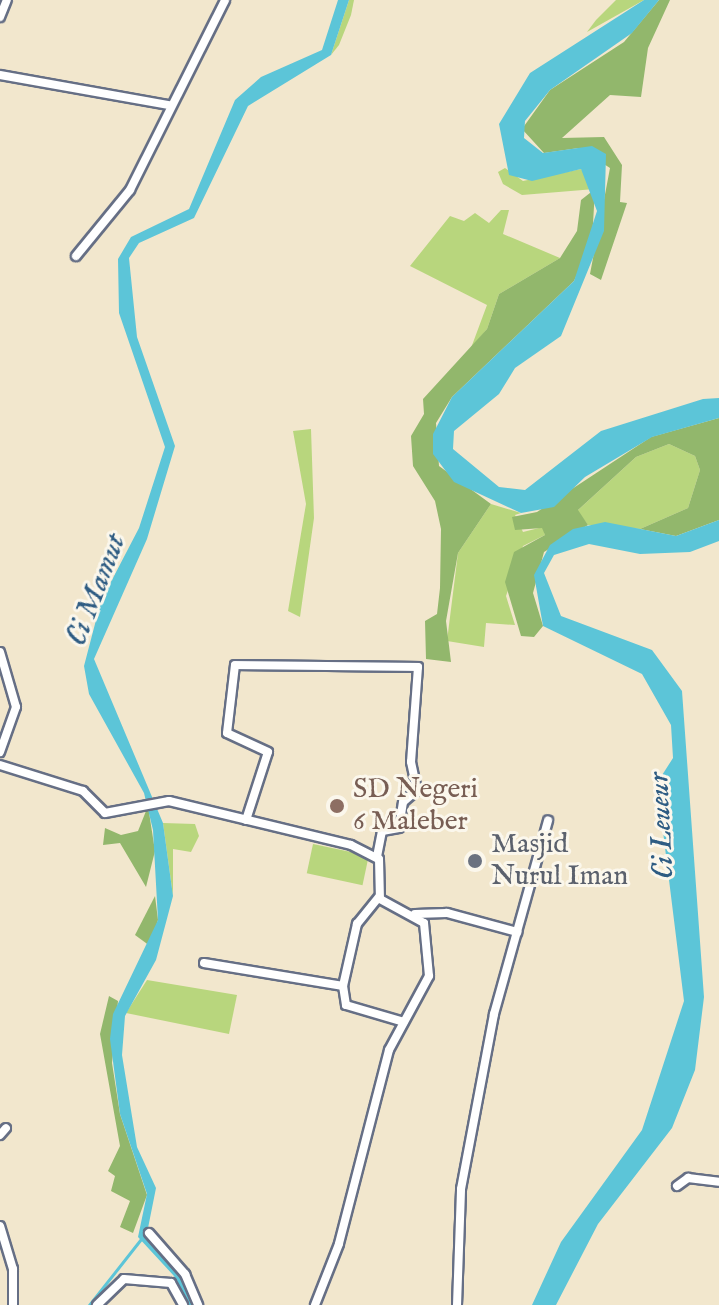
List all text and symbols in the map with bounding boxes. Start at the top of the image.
water label: Ci Mamut [59,529,135,651]
water label: Ci Leueur [641,772,683,880]
place label: SD Negeri 6 Maleber [353,773,478,839]
marker: SD Negeri 6 Maleber [328,797,346,815]
place label: Masjid Nurul Iman [491,828,628,894]
marker: Masjid Nurul Iman [466,852,484,870]

